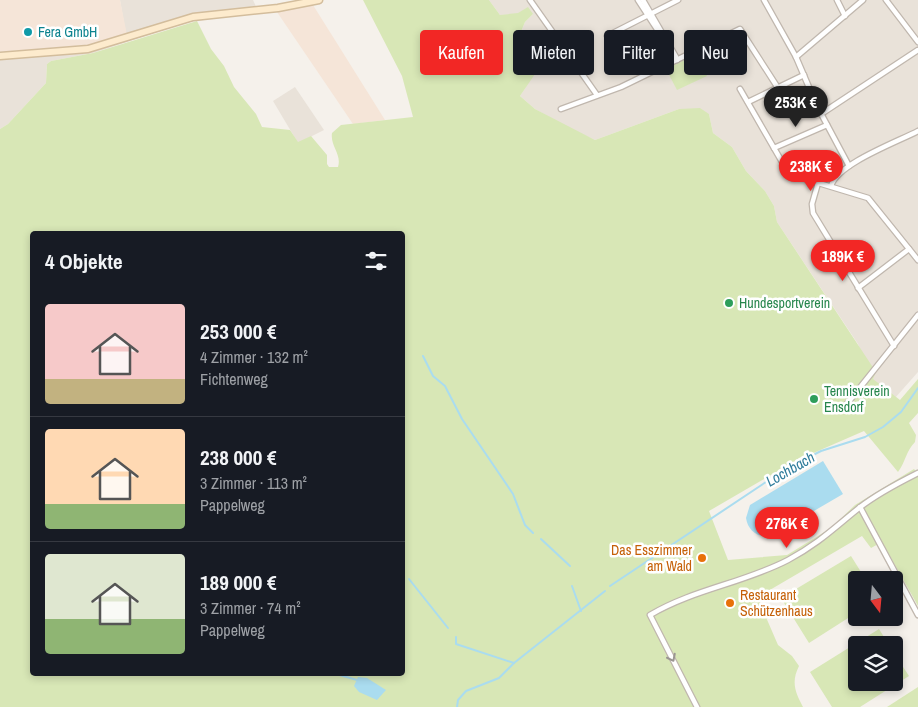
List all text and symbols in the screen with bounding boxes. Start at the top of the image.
place label: Fera GmbH [38,23,97,41]
marker: Fera GmbH [22,26,34,38]
chip: Kaufen [420,30,503,75]
chip: Mieten [513,30,594,75]
chip: Filter [604,30,674,75]
chip: Neu [684,30,747,75]
pin: 253K € [755,86,837,128]
text: 253K € [775,91,817,113]
pin: 238K € [770,150,852,192]
text: 238K € [790,155,832,177]
pin: 189K € [802,240,884,282]
text: 189K € [822,245,864,267]
text: 4 Objekte [45,247,123,276]
icon: filters [362,247,390,275]
place label: Hundesportverein [739,294,830,312]
marker: Hundesportverein [723,297,735,309]
text: 253 000 € [200,317,277,346]
icon: home [85,324,145,384]
text: 4 Zimmer · 132 m² [200,346,308,368]
text: Fichtenweg [200,368,268,390]
place label: Tennisverein Ensdorf [824,382,890,416]
marker: Tennisverein Ensdorf [808,393,820,405]
text: 238 000 € [200,443,277,472]
water label: Lochbach [762,446,818,491]
icon: home [85,449,145,509]
text: 3 Zimmer · 113 m² [200,472,307,494]
text: Pappelweg [200,494,265,516]
pin: 276K € [746,506,828,549]
text: 276K € [766,512,808,534]
place label: Das Esszimmer am Wald [611,541,692,575]
marker: Das Esszimmer am Wald [696,552,708,564]
text: 189 000 € [200,568,277,597]
north arrow [848,571,902,626]
map controls [848,571,903,691]
icon: home [85,574,145,634]
place label: Restaurant Schützenhaus [740,586,813,620]
text: 3 Zimmer · 74 m² [200,597,301,619]
marker: Restaurant Schützenhaus [724,597,736,609]
text: Pappelweg [200,619,265,641]
button: layers [848,636,903,691]
one-way arrow [666,653,676,662]

